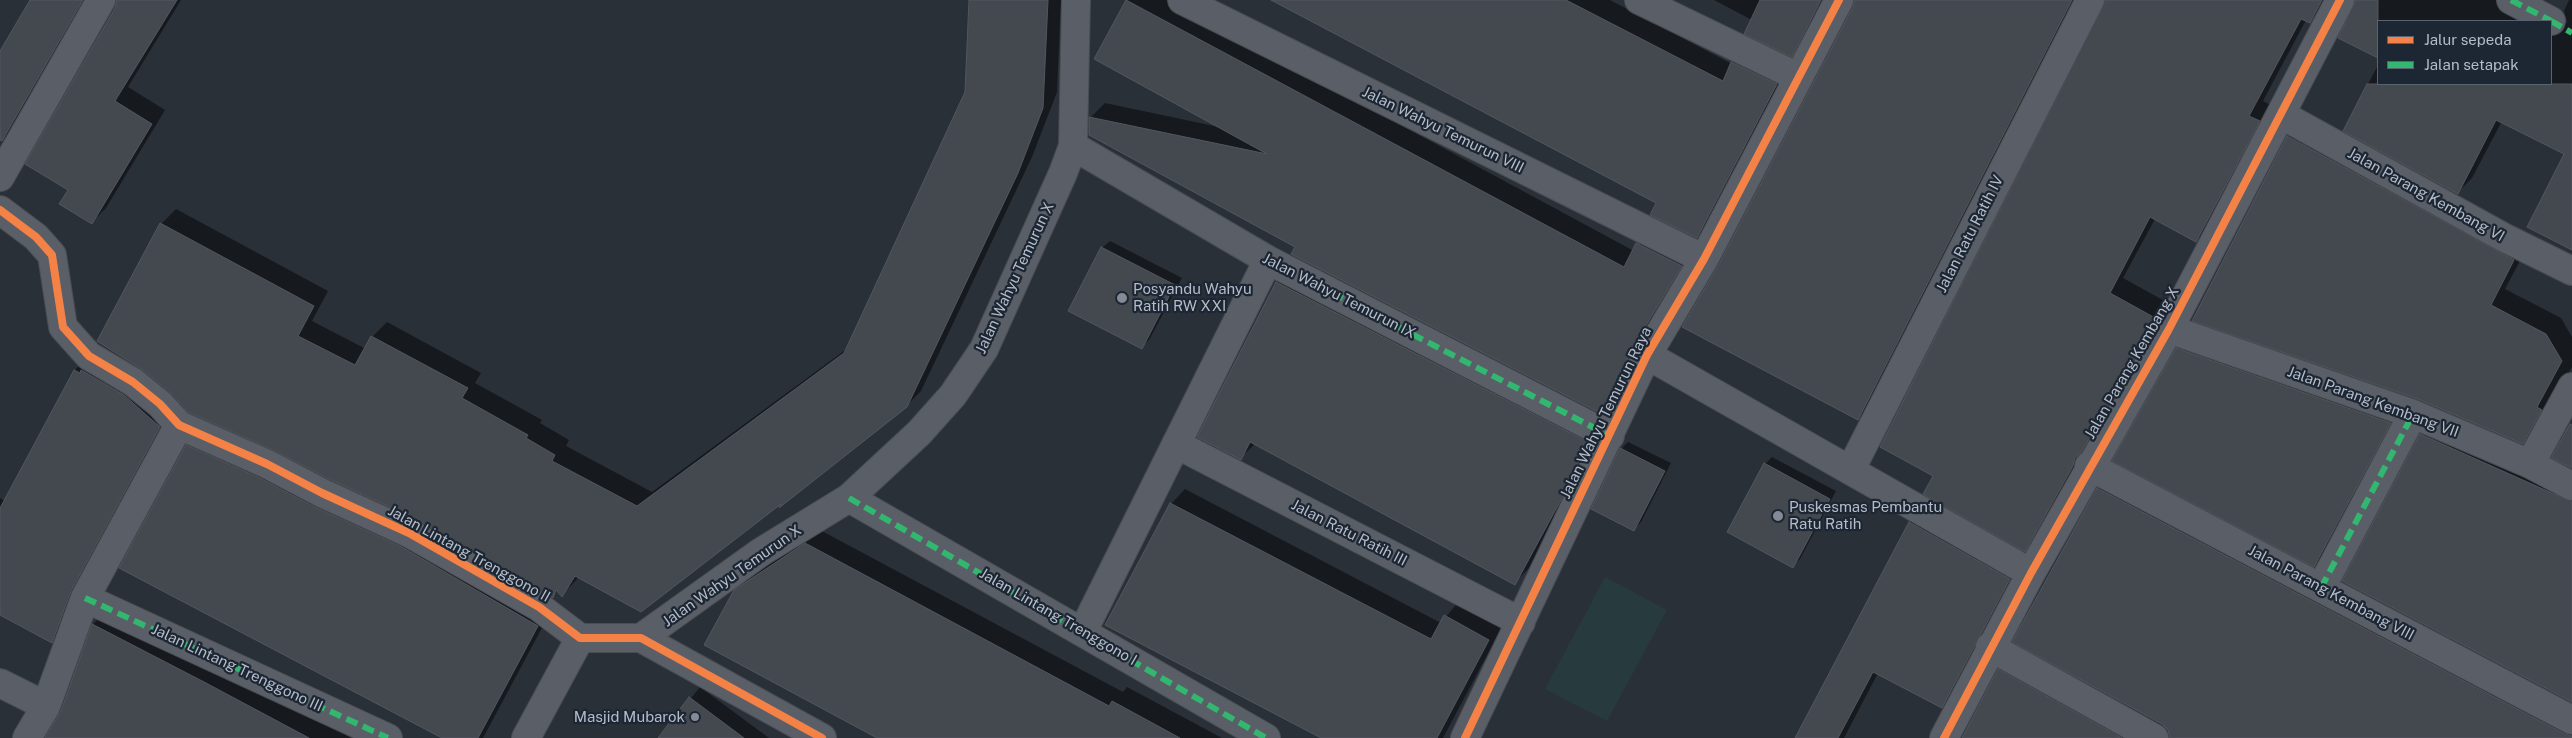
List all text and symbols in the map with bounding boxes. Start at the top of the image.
legend [2377,20,2552,85]
text: Jalur sepeda [2424,31,2512,48]
text: Jalan setapak [2424,56,2519,73]
street label: Jalan Wahyu Temurun VIII [1359,83,1527,177]
street label: Jalan Parang Kembang VI [2344,144,2508,246]
street label: Jalan Ratu Ratih IV [1933,172,2007,296]
street label: Jalan Wahyu Temurun X [972,199,1058,357]
street label: Jalan Wahyu Temurun IX [1259,249,1419,343]
place label: Posyandu Wahyu Ratih RW XXI [1133,280,1252,315]
street label: Jalan Parang Kembang X [2081,284,2183,442]
marker: Posyandu Wahyu Ratih RW XXI [1115,291,1129,305]
street label: Jalan Wahyu Temurun Raya [1556,324,1656,502]
street label: Jalan Parang Kembang VII [2285,363,2461,441]
street label: Jalan Ratu Ratih III [1288,496,1410,570]
place label: Puskesmas Pembantu Ratu Ratih [1789,498,1942,533]
street label: Jalan Lintang Trenggono II [385,502,553,606]
marker: Puskesmas Pembantu Ratu Ratih [1771,509,1785,523]
street label: Jalan Wahyu Temurun X [659,521,805,631]
street label: Jalan Parang Kembang VIII [2245,542,2417,644]
street label: Jalan Lintang Trenggono I [976,565,1140,669]
street label: Jalan Lintang Trenggono III [148,620,326,716]
place label: Masjid Mubarok [574,708,685,726]
marker: Masjid Mubarok [689,711,701,723]

